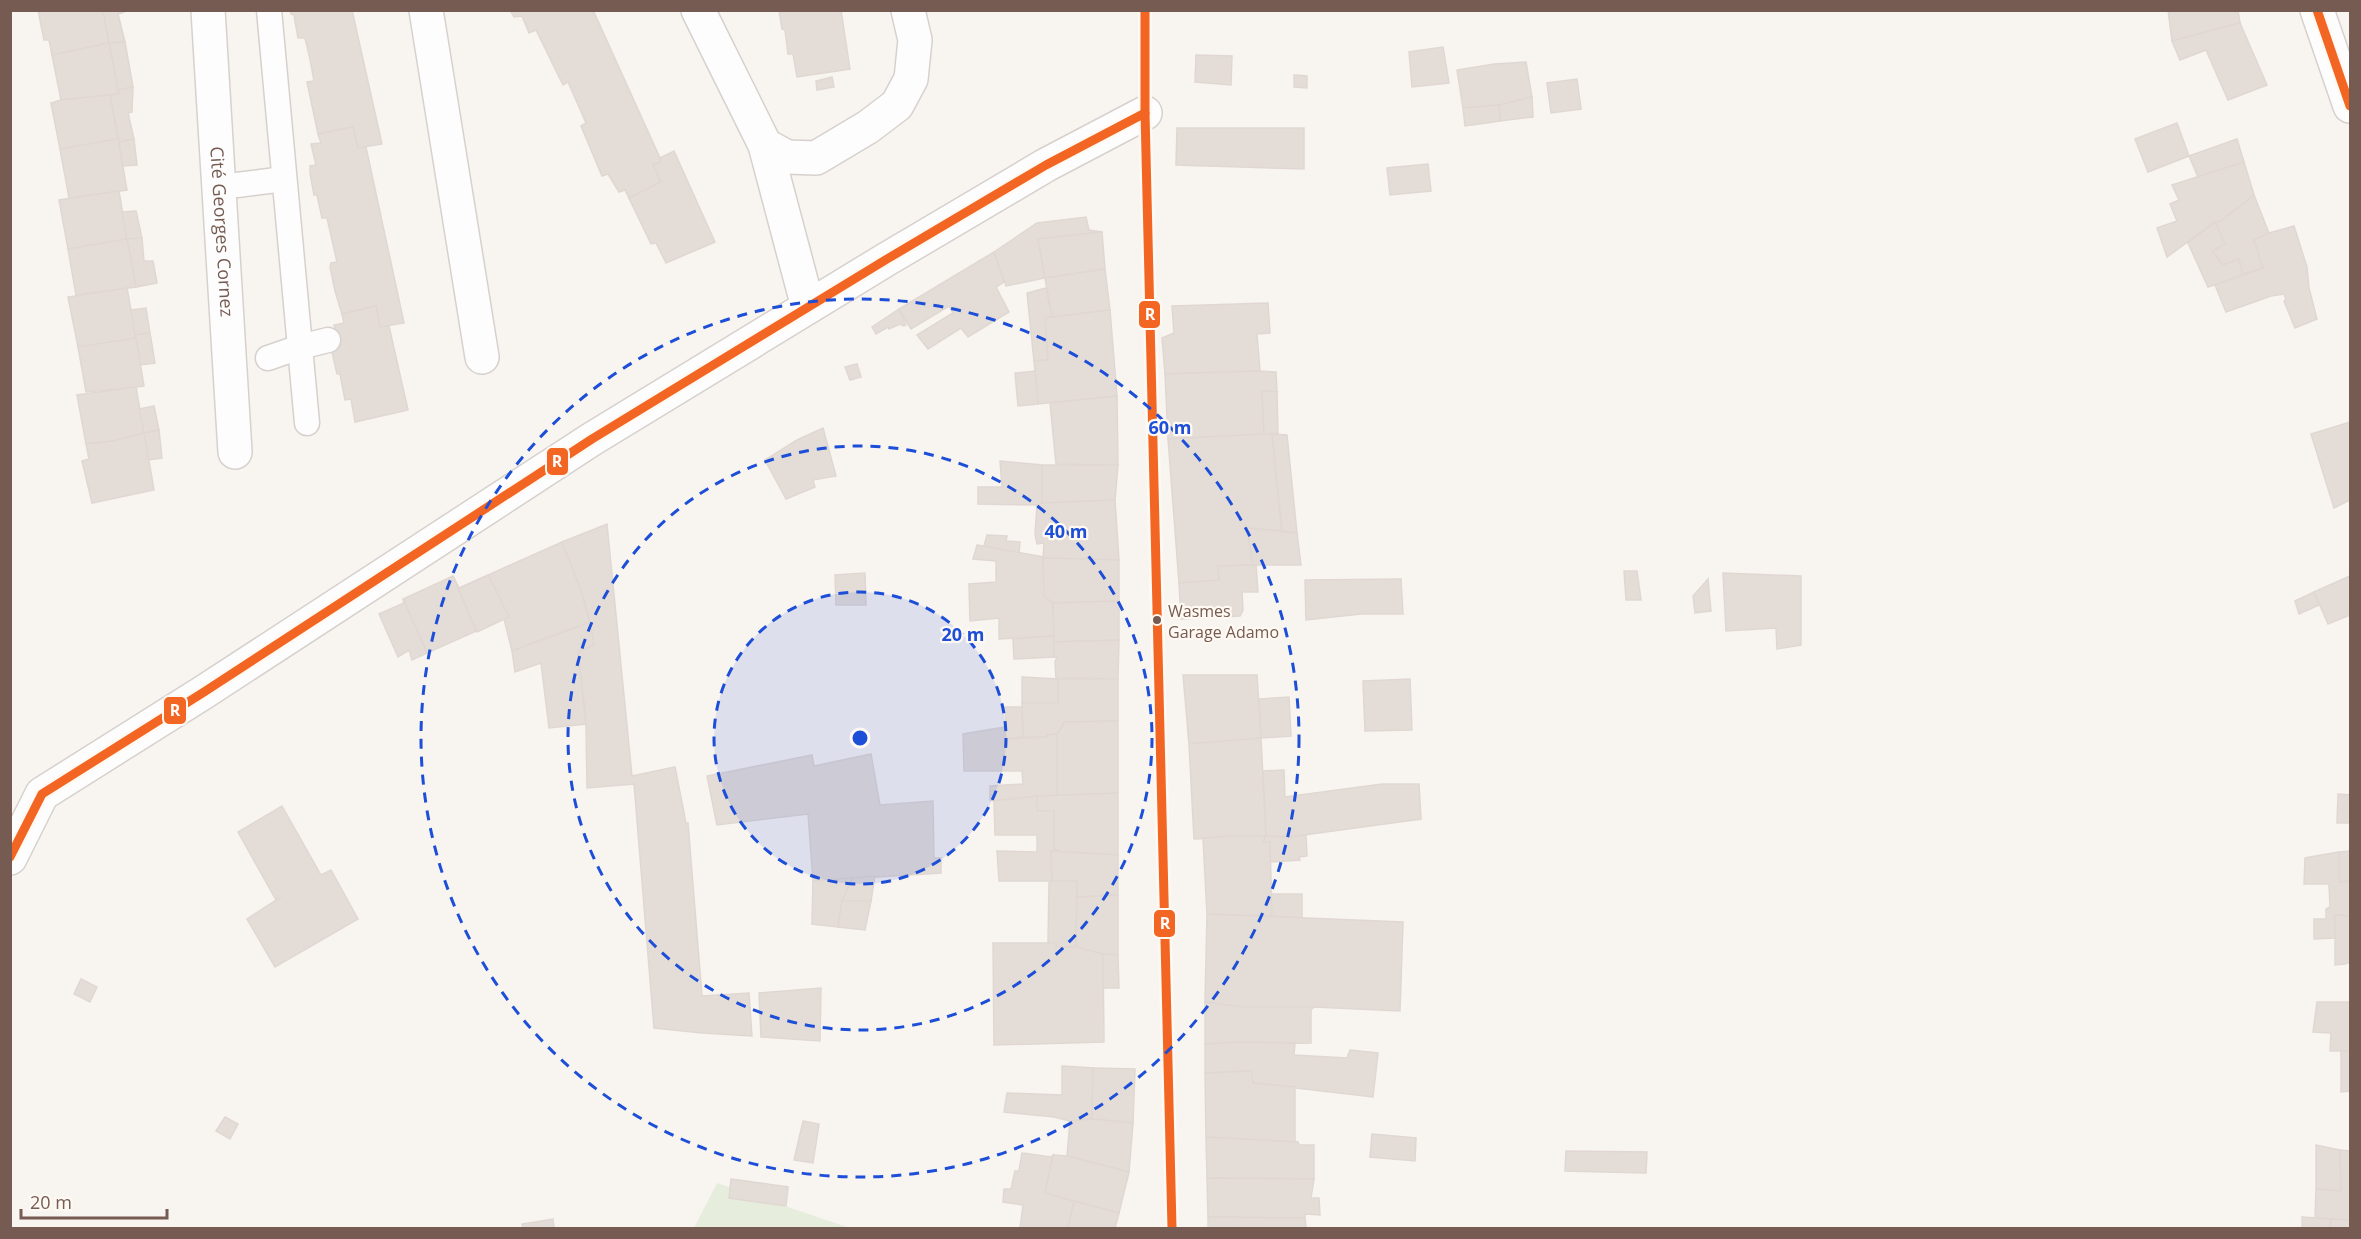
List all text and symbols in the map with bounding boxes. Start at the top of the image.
street label: Cité Georges Cornez [205,146,240,317]
line badge: R [1138,300,1161,329]
text: R [1145,303,1156,325]
text: 60 m [1149,415,1191,439]
line badge: R [546,447,569,476]
text: R [552,450,563,472]
text: 40 m [1045,519,1087,543]
place label: Wasmes Garage Adamo [1168,600,1279,643]
marker: Wasmes Garage Adamo [1151,614,1163,626]
text: 20 m [942,622,984,646]
line badge: R [163,696,187,725]
text: R [170,699,181,721]
centre of rings [850,728,870,748]
line badge: R [1153,909,1176,938]
text: R [1160,912,1171,934]
scale bar [21,1182,166,1220]
text: 20 m [30,1190,72,1214]

